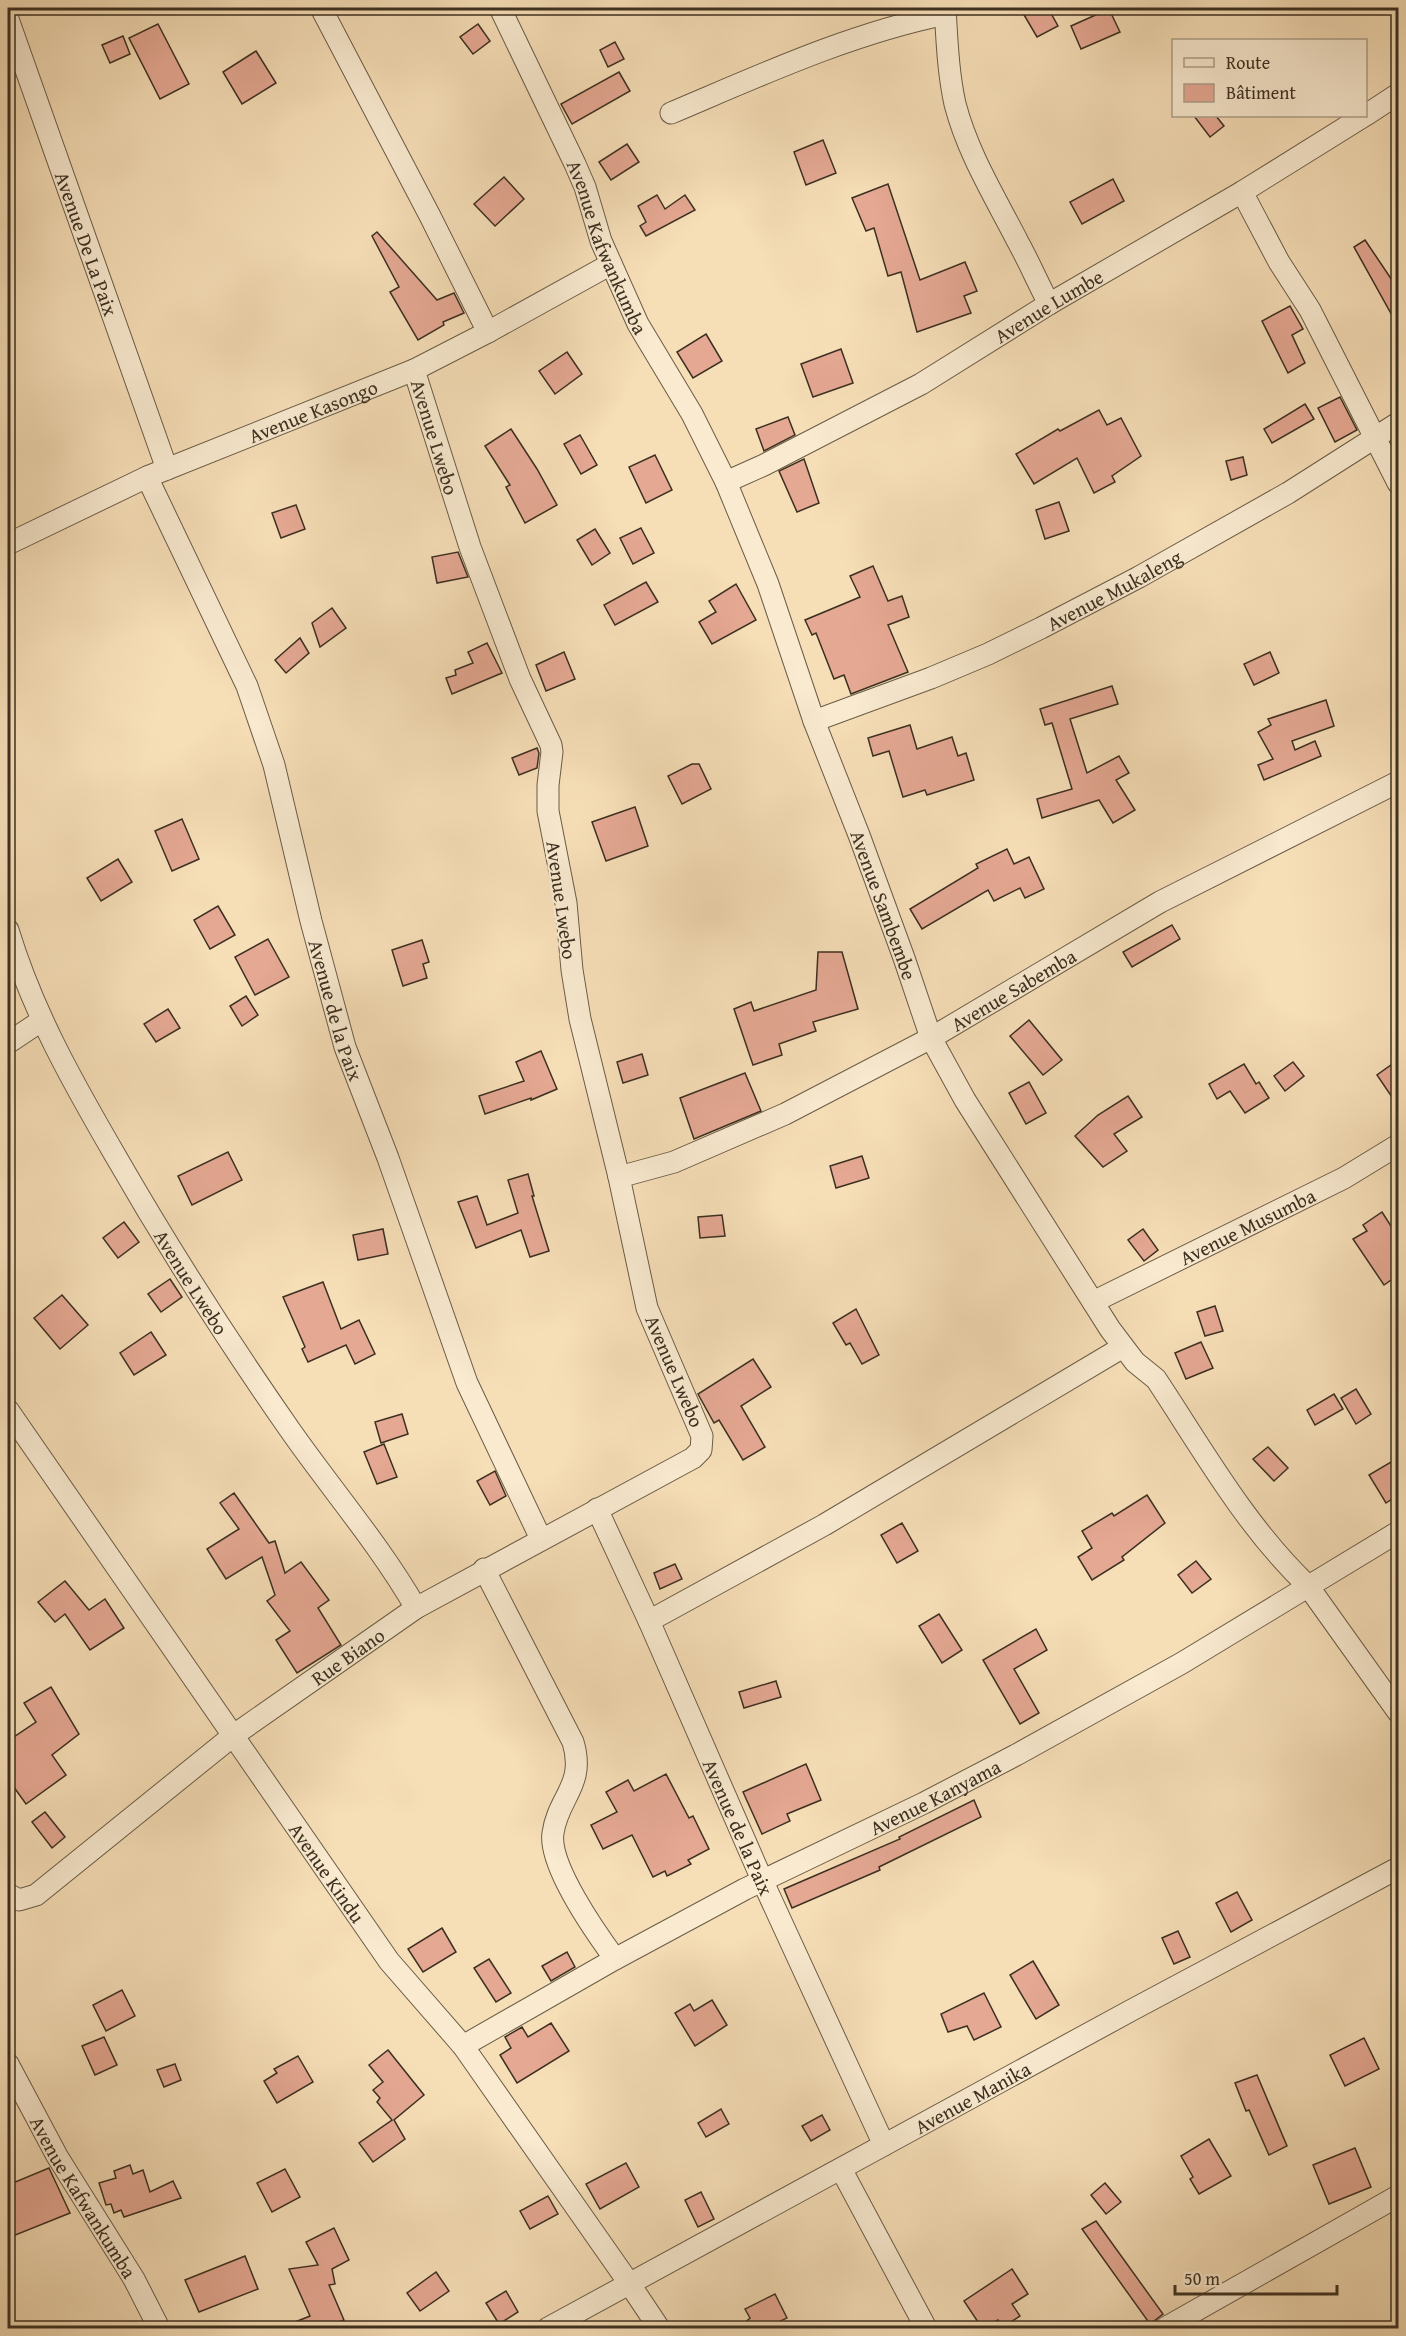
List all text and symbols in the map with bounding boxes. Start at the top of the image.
legend [1172,39,1367,117]
text: Route [1226,49,1270,76]
text: Bâtiment [1226,79,1296,106]
street label: Avenue Kafwankumba [560,155,656,340]
street label: Avenue De La Paix [48,167,126,320]
street label: Avenue Lumbe [988,261,1108,349]
street label: Avenue Kasongo [244,372,382,449]
street label: Avenue Lwebo [404,376,466,498]
street label: Avenue Mukaleng [1041,542,1187,637]
street label: Avenue Sambembe [844,826,925,983]
street label: Avenue Lwebo [539,839,585,961]
street label: Avenue de la Paix [302,936,371,1086]
street label: Avenue Sabemba [945,941,1082,1038]
street label: Avenue Musumba [1174,1180,1320,1272]
street label: Avenue Lwebo [148,1224,236,1340]
street label: Avenue Lwebo [638,1310,712,1432]
street label: Rue Biano [305,1620,390,1692]
street label: Avenue Kanyama [864,1751,1006,1842]
street label: Avenue de la Paix [696,1754,782,1900]
street label: Avenue Kindu [283,1816,373,1928]
street label: Avenue Manika [909,2053,1036,2140]
street label: Avenue Kafwankumba [24,2110,145,2284]
scale bar [1175,2258,1337,2296]
text: 50 m [1184,2265,1220,2292]

